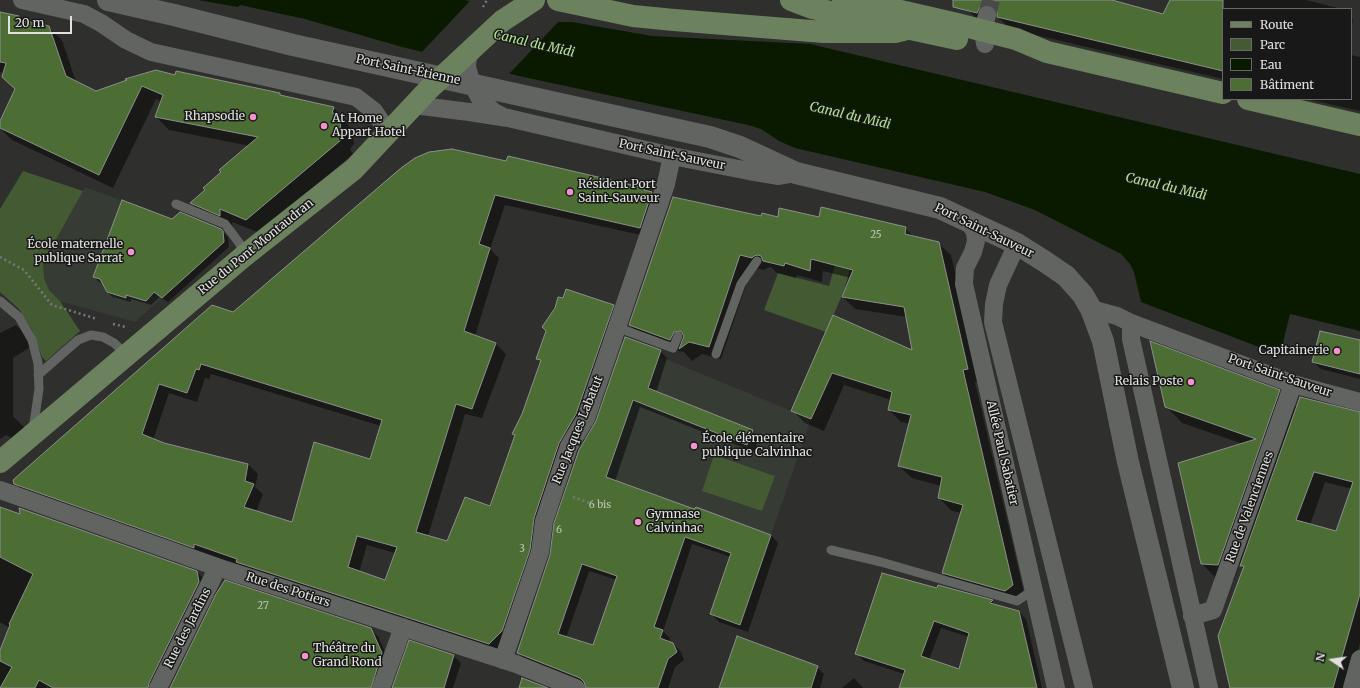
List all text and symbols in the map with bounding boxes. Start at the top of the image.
scale bar [10,8,74,34]
legend [1222,8,1352,100]
text: 20 m [15,15,44,30]
text: Route [1260,17,1293,32]
water label: Canal du Midi [492,27,576,61]
text: Parc [1260,37,1285,52]
street label: Port Saint-Étienne [354,52,462,88]
text: Eau [1260,57,1282,72]
text: Bâtiment [1260,77,1314,92]
water label: Canal du Midi [808,99,892,133]
place label: Rhapsodie [184,110,245,124]
marker: Rhapsodie [248,112,258,122]
place label: At Home Appart Hotel [332,112,405,140]
marker: At Home Appart Hotel [319,121,329,131]
street label: Port Saint-Sauveur [617,137,727,173]
water label: Canal du Midi [1124,170,1208,204]
place label: Résident Port Saint-Sauveur [578,178,659,206]
marker: Résident Port Saint-Sauveur [565,187,575,197]
street label: Rue du Pont Montaudran [195,196,317,298]
street label: Port Saint-Sauveur [932,201,1036,261]
house number: 25 [870,229,882,241]
place label: École maternelle publique Sarrat [27,238,123,266]
marker: École maternelle publique Sarrat [126,247,136,257]
place label: Capitainerie [1259,344,1329,358]
marker: Capitainerie [1332,346,1342,356]
street label: Port Saint-Sauveur [1226,352,1334,400]
street label: Rue Jacques Labatut [550,374,606,486]
place label: Relais Poste [1115,375,1183,389]
marker: Relais Poste [1186,377,1196,387]
street label: Allée Paul Sabatier [983,399,1021,507]
place label: École élémentaire publique Calvinhac [702,432,812,460]
marker: École élémentaire publique Calvinhac [689,441,699,451]
street label: Rue de Valenciennes [1223,449,1277,565]
house number: 6 bis [589,499,611,511]
place label: Gymnase Calvinhac [646,508,703,536]
marker: Gymnase Calvinhac [633,517,643,527]
house number: 6 [556,524,562,536]
house number: 3 [519,543,525,555]
street label: Rue des Potiers [244,570,332,610]
street label: Rue des Jardins [162,586,214,670]
house number: 27 [257,600,269,612]
north arrow [1312,640,1352,680]
place label: Théâtre du Grand Rond [313,642,382,670]
marker: Théâtre du Grand Rond [300,651,310,661]
text: N [1313,651,1328,663]

